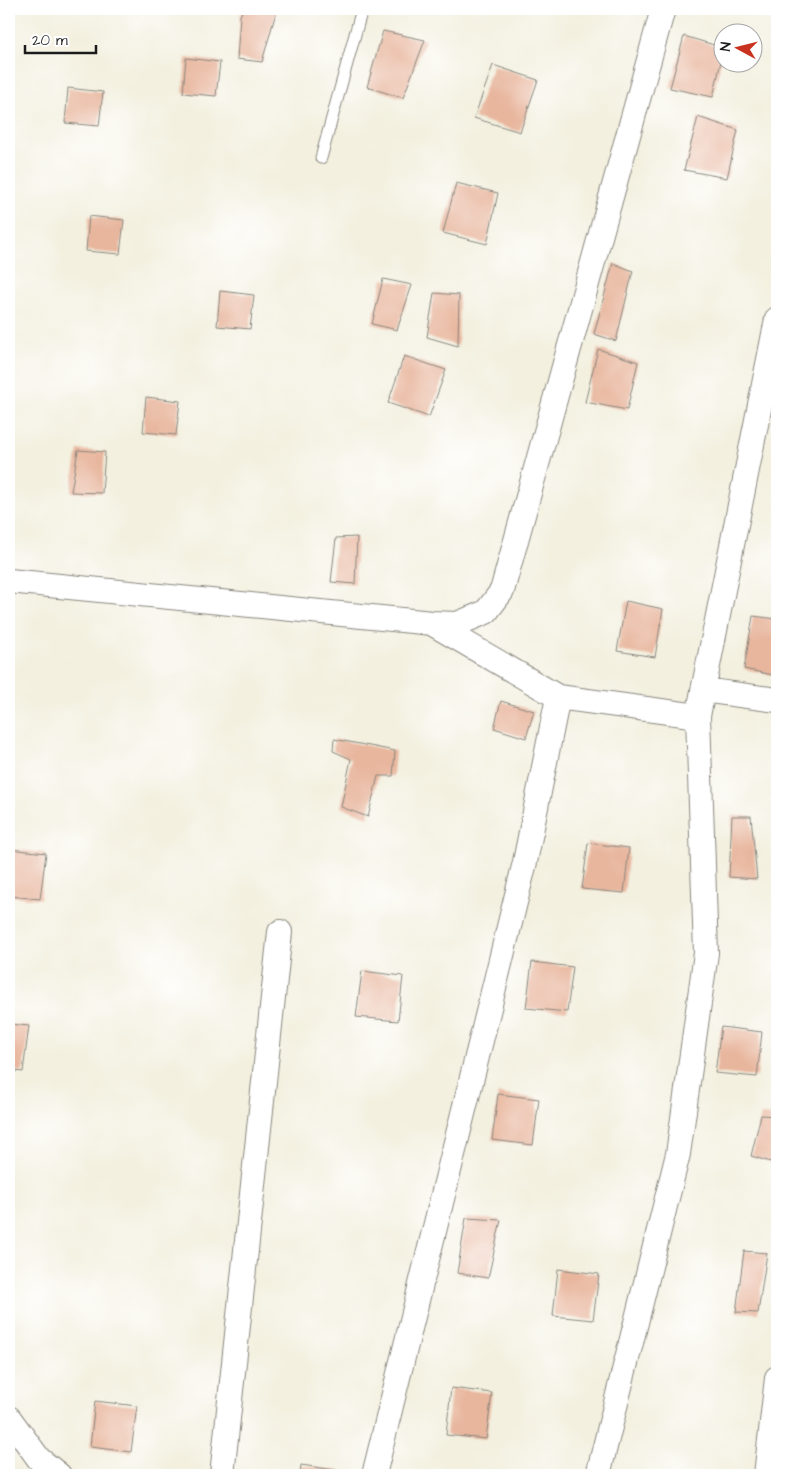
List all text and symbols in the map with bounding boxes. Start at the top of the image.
scale bar [25,22,96,54]
north arrow [714,22,764,72]
text: 20 m [32,30,68,51]
text: N [716,41,737,52]

